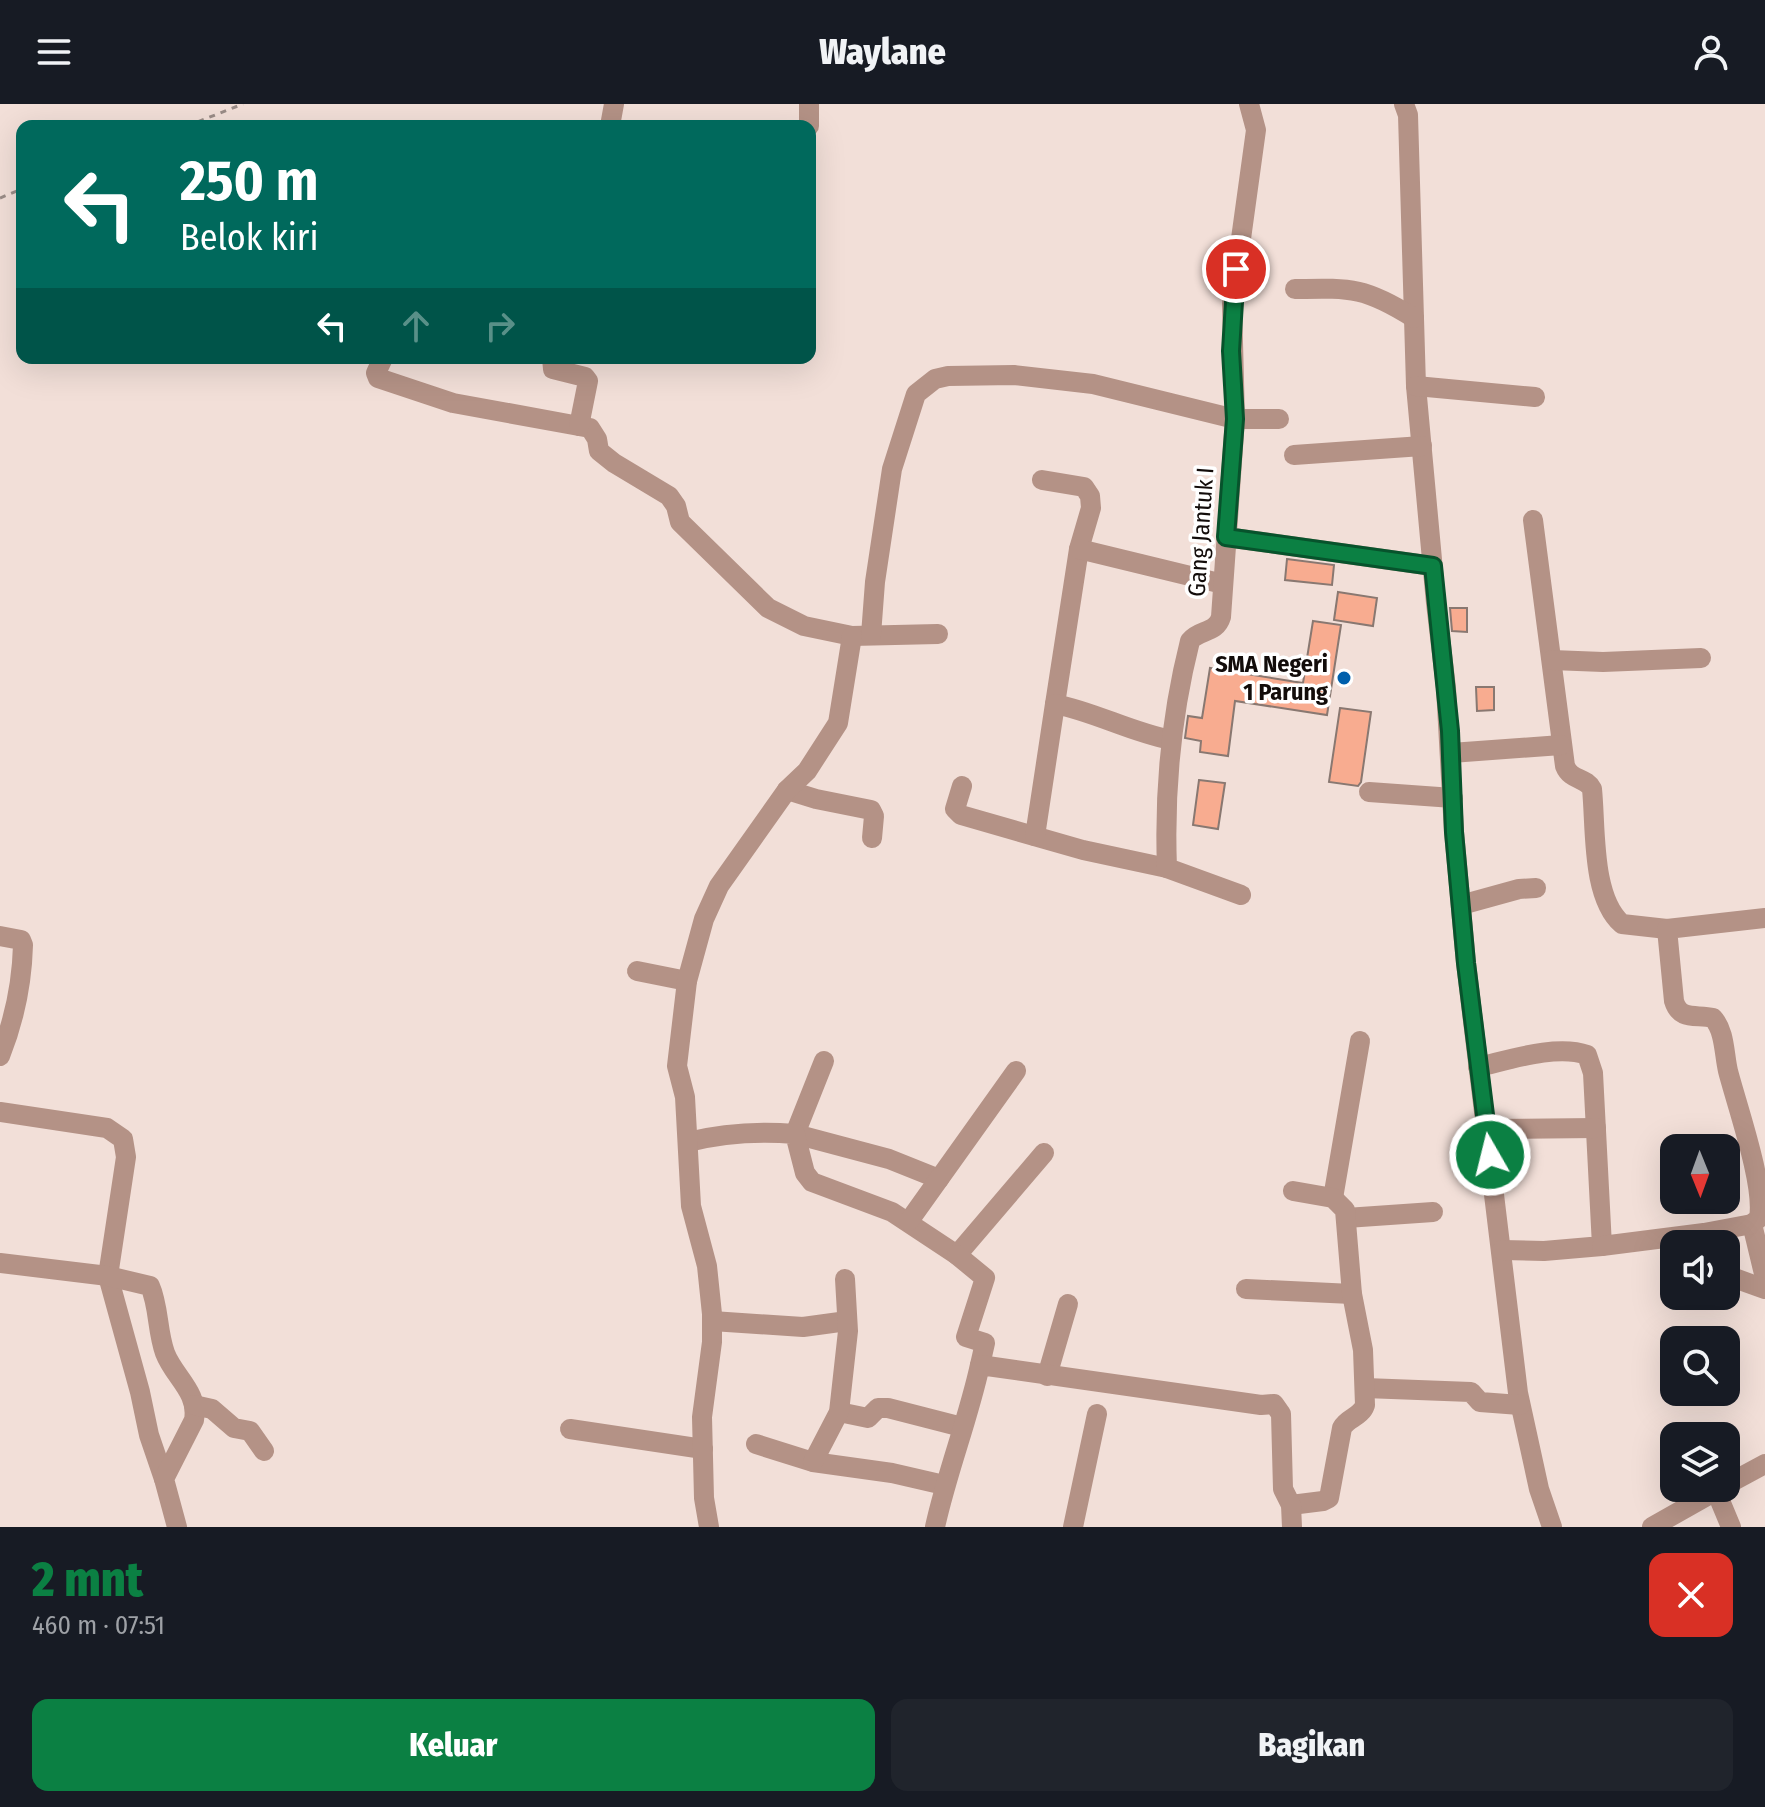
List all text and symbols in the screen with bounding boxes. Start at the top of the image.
icon: menu [32,30,76,74]
text: Waylane [819,30,946,74]
icon: person [1689,30,1733,74]
text: 250 m [180,148,318,215]
icon: left [48,152,152,256]
text: Belok kiri [180,216,318,260]
pin [1202,235,1270,303]
icon: arrive [1214,247,1258,291]
icon: left [310,304,354,348]
icon: ahead [394,304,438,348]
icon: right [478,304,522,348]
street label: Gang Jantuk I [1183,466,1219,598]
place label: SMA Negeri 1 Parung [1215,650,1328,706]
marker: SMA Negeri 1 Parung [1335,669,1353,687]
position arrow [1448,1113,1532,1197]
north arrow [1660,1134,1740,1214]
map controls [1660,1134,1740,1502]
button: sound [1660,1230,1740,1310]
button: search [1660,1326,1740,1406]
button: layers [1660,1422,1740,1502]
text: 2 mnt [32,1551,143,1609]
button: close [1649,1553,1733,1637]
text: 460 m · 07:51 [32,1610,165,1641]
button: Keluar [32,1699,875,1791]
button: Bagikan [891,1699,1733,1791]

